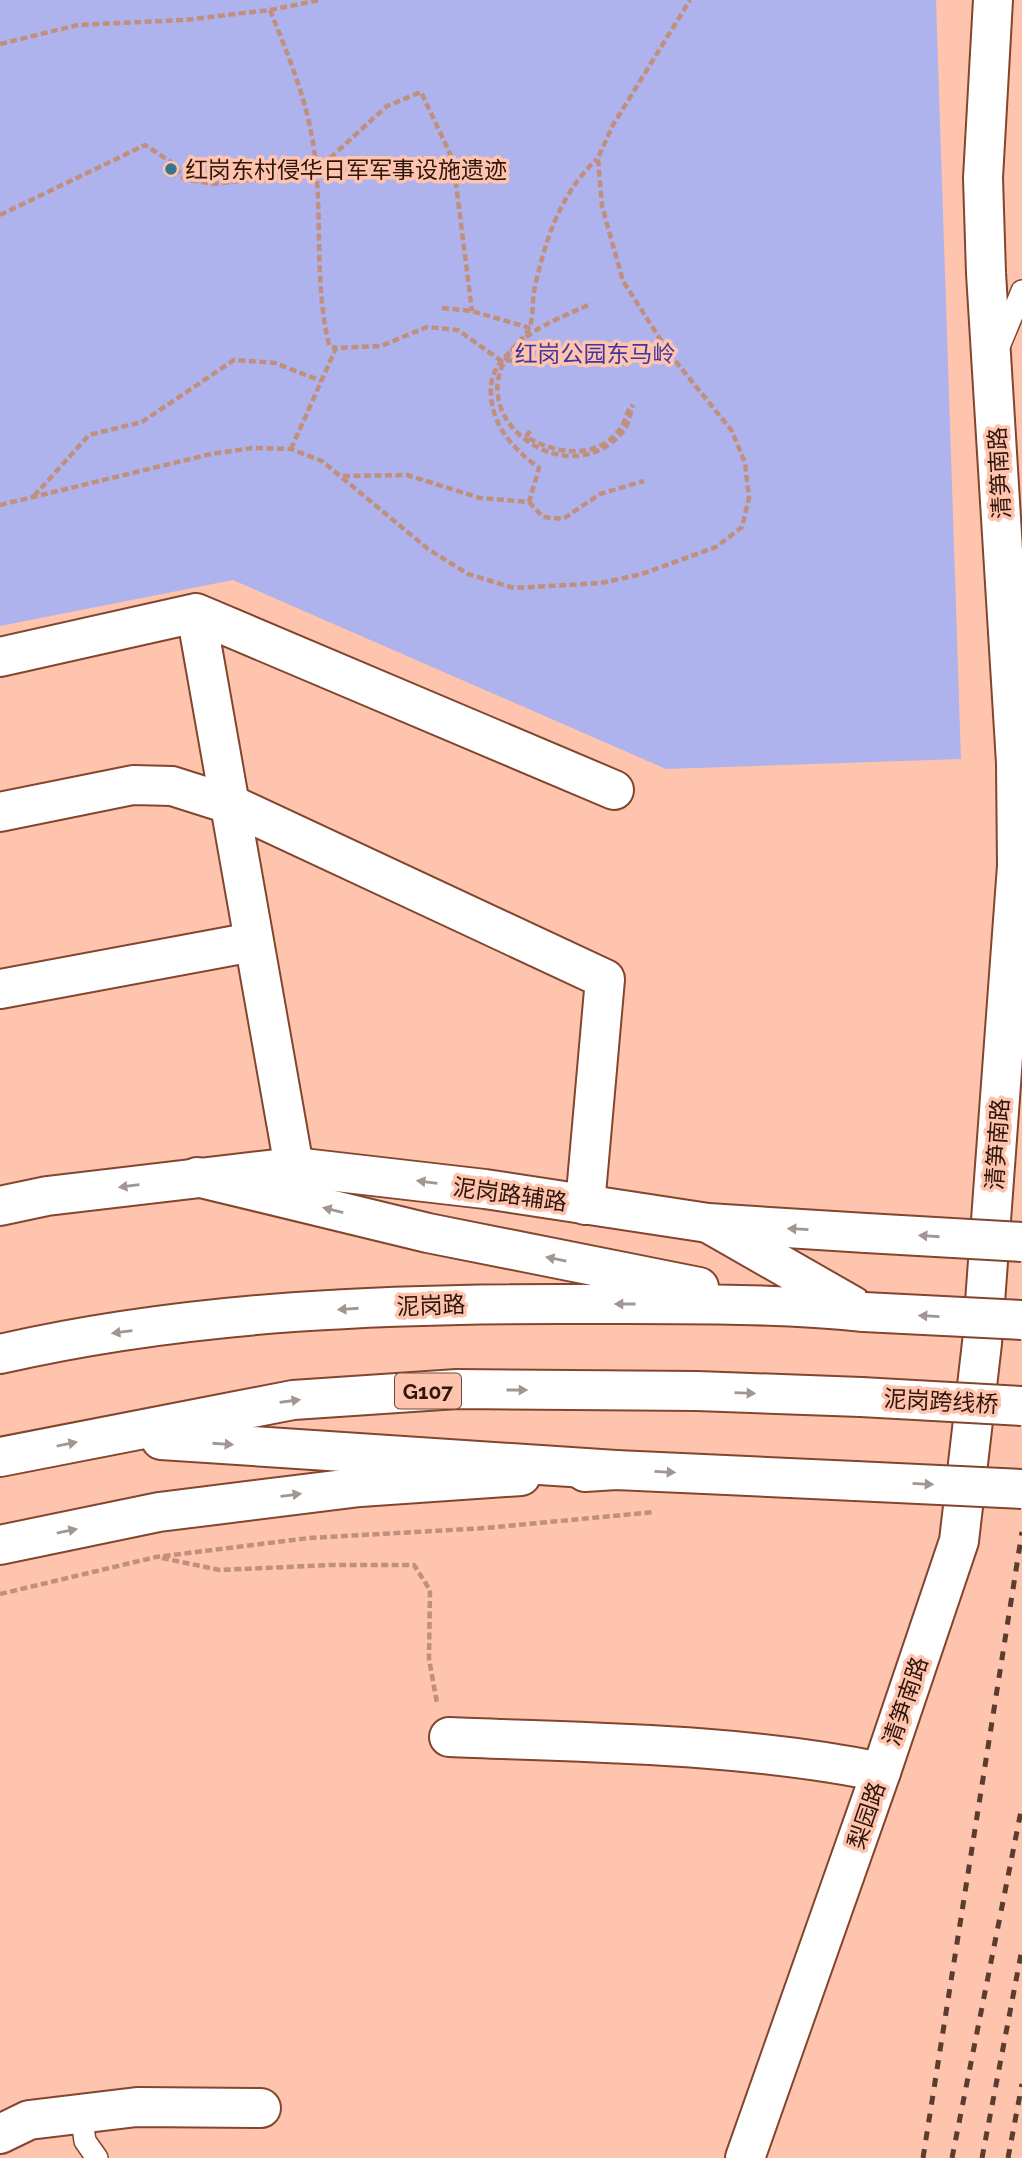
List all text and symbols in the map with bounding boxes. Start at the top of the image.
place label: 红岗东村侵华日军军事设施遗迹 [185,156,507,183]
marker: 红岗东村侵华日军军事设施遗迹 [163,161,179,177]
park label: 红岗公园东马岭 [515,340,676,367]
street label: 清笋南路 [983,426,1015,520]
street label: 清笋南路 [980,1097,1014,1191]
street label: 泥岗路辅路 [451,1173,569,1215]
one-way arrow [416,1176,438,1187]
one-way arrow [118,1180,140,1191]
one-way arrow [322,1204,344,1215]
one-way arrow [787,1223,809,1234]
one-way arrow [918,1231,940,1242]
one-way arrow [545,1253,567,1264]
street label: 泥岗路 [396,1290,466,1320]
one-way arrow [613,1298,635,1310]
one-way arrow [337,1304,359,1315]
one-way arrow [918,1310,940,1321]
one-way arrow [111,1327,133,1338]
road number: G107 [395,1374,461,1408]
one-way arrow [507,1384,529,1395]
street label: 泥岗跨线桥 [883,1385,999,1417]
one-way arrow [734,1387,756,1398]
one-way arrow [280,1396,302,1407]
one-way arrow [56,1438,78,1449]
one-way arrow [212,1439,234,1450]
one-way arrow [654,1467,676,1478]
one-way arrow [912,1479,934,1490]
one-way arrow [281,1490,303,1501]
one-way arrow [56,1525,78,1536]
street label: 清笋南路 [877,1653,933,1749]
street label: 梨园路 [842,1778,890,1852]

